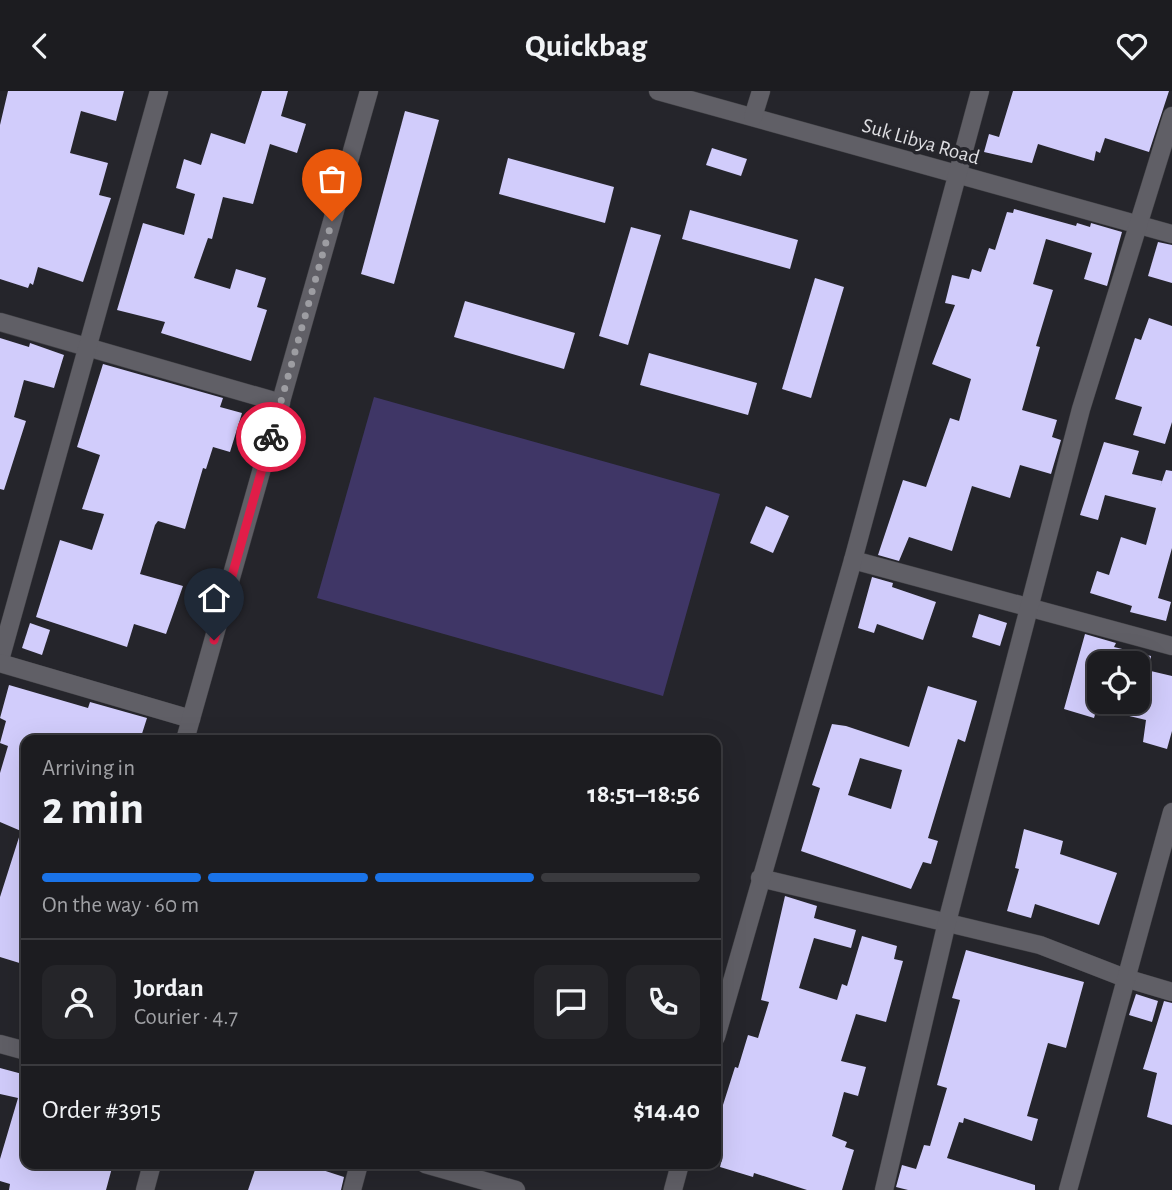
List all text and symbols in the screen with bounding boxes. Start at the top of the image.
icon: back [21,27,59,65]
icon: heart [1113,27,1151,65]
text: Quickbag [525,30,647,62]
street label: Suk Libya Road [860,115,982,168]
pin [302,149,362,221]
icon: bag [313,160,351,198]
courier [236,402,306,472]
icon: bike [252,418,290,456]
pin [184,568,244,640]
icon: home [195,579,233,617]
map controls [1087,651,1150,714]
button: locate [1087,651,1150,714]
text: Arriving in [42,757,135,780]
text: 18:51–18:56 [587,781,700,807]
text: 2 min [42,786,144,832]
text: On the way · 60 m [42,894,199,917]
button: person [42,965,116,1039]
button: chat [534,965,608,1039]
button: phone [626,965,700,1039]
text: Jordan [134,975,204,1001]
text: Courier · 4.7 [134,1006,238,1029]
text: Order #3915 [42,1097,161,1123]
text: $14.40 [633,1097,700,1123]

